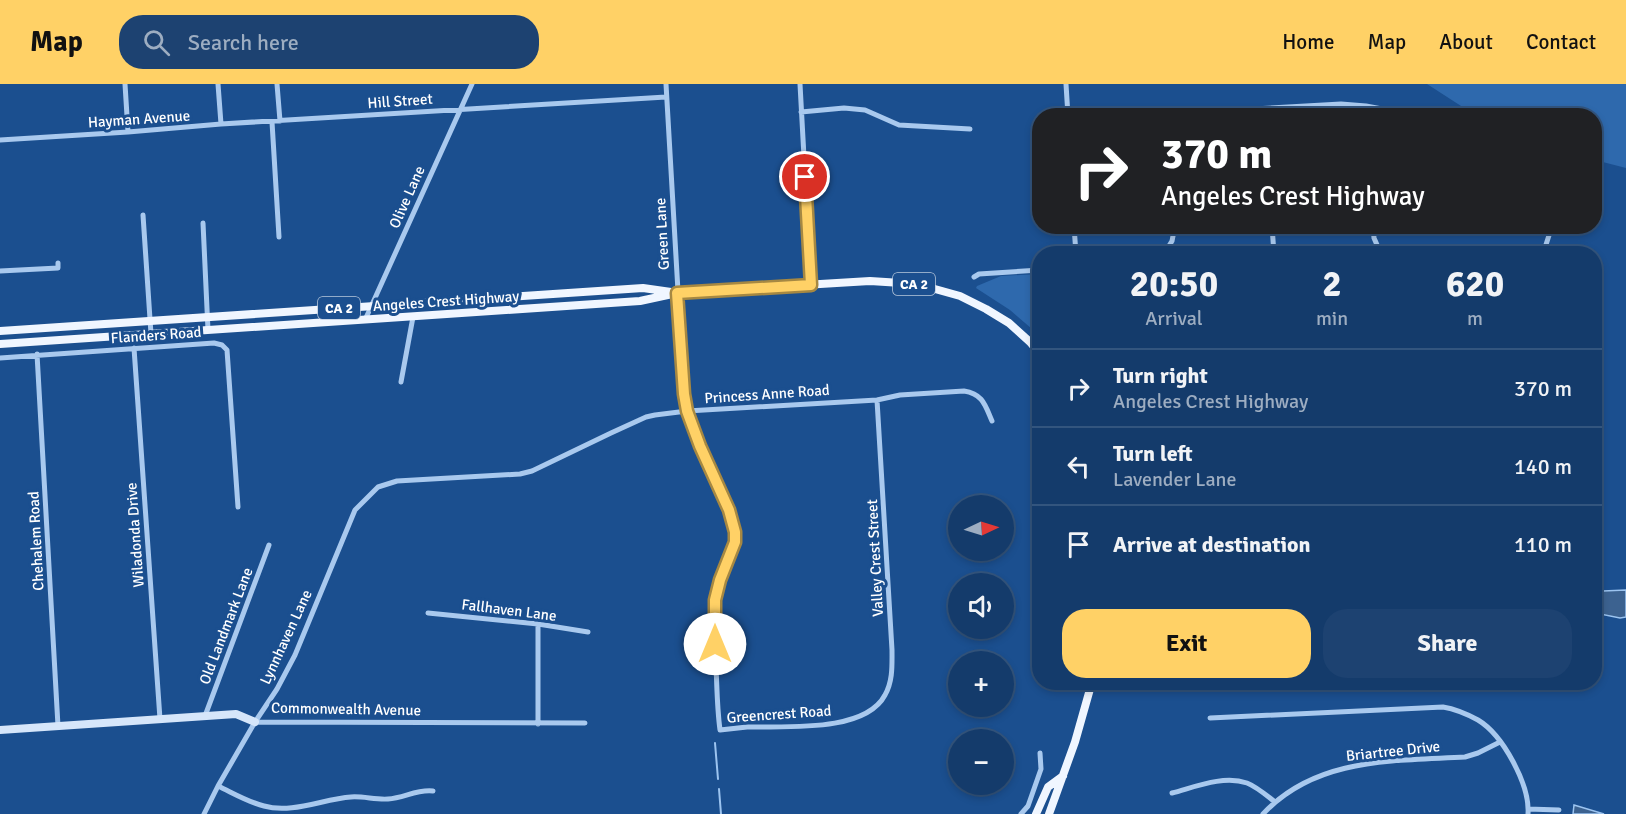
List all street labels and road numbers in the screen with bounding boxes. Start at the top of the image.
street label: Hill Street [367,90,433,112]
street label: Hayman Avenue [87,106,191,132]
street label: Olive Lane [385,163,429,231]
street label: Green Lane [651,197,673,271]
road number: CA 2 [893,273,935,295]
street label: Angeles Crest Highway [372,287,520,315]
road number: CA 2 [318,297,360,319]
street label: Flanders Road [110,323,202,347]
street label: Princess Anne Road [704,381,830,407]
street label: Wiladonda Drive [122,482,148,588]
street label: Chehalem Road [24,491,48,591]
street label: Valley Crest Street [863,499,887,617]
street label: Old Landmark Lane [195,565,257,687]
street label: Lynnhaven Lane [256,587,316,687]
street label: Fallhaven Lane [460,595,558,625]
street label: Commonwealth Avenue [271,699,421,719]
street label: Greencrest Road [726,701,832,727]
street label: Briartree Drive [1345,737,1441,765]

